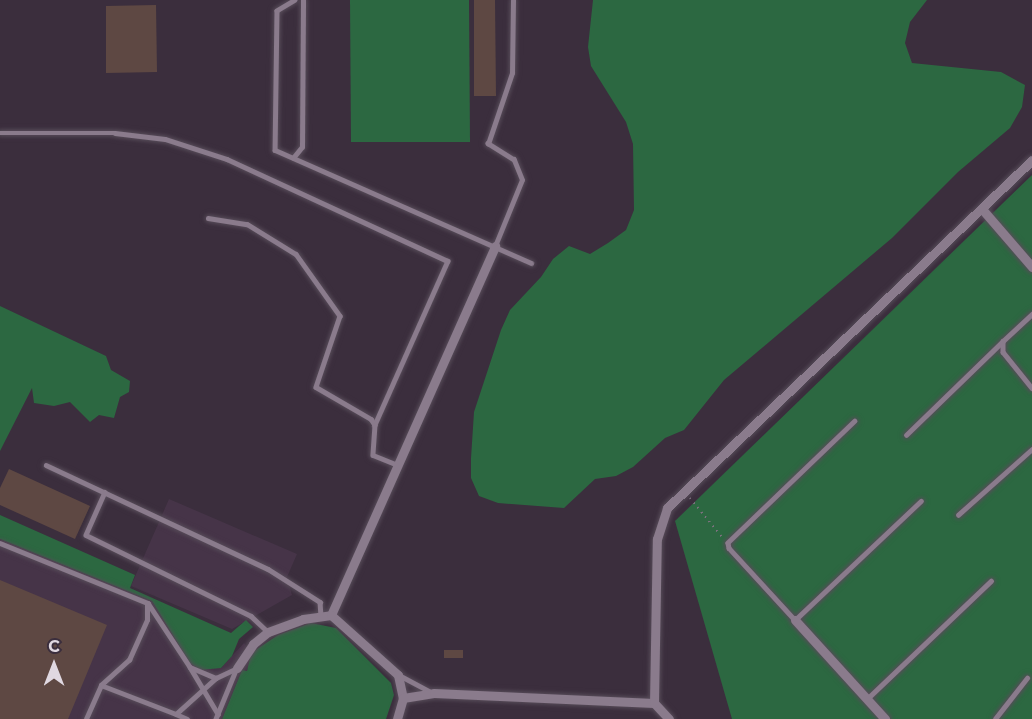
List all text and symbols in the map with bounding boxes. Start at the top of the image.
north arrow [24,635,84,695]
text: С [48,637,60,656]

